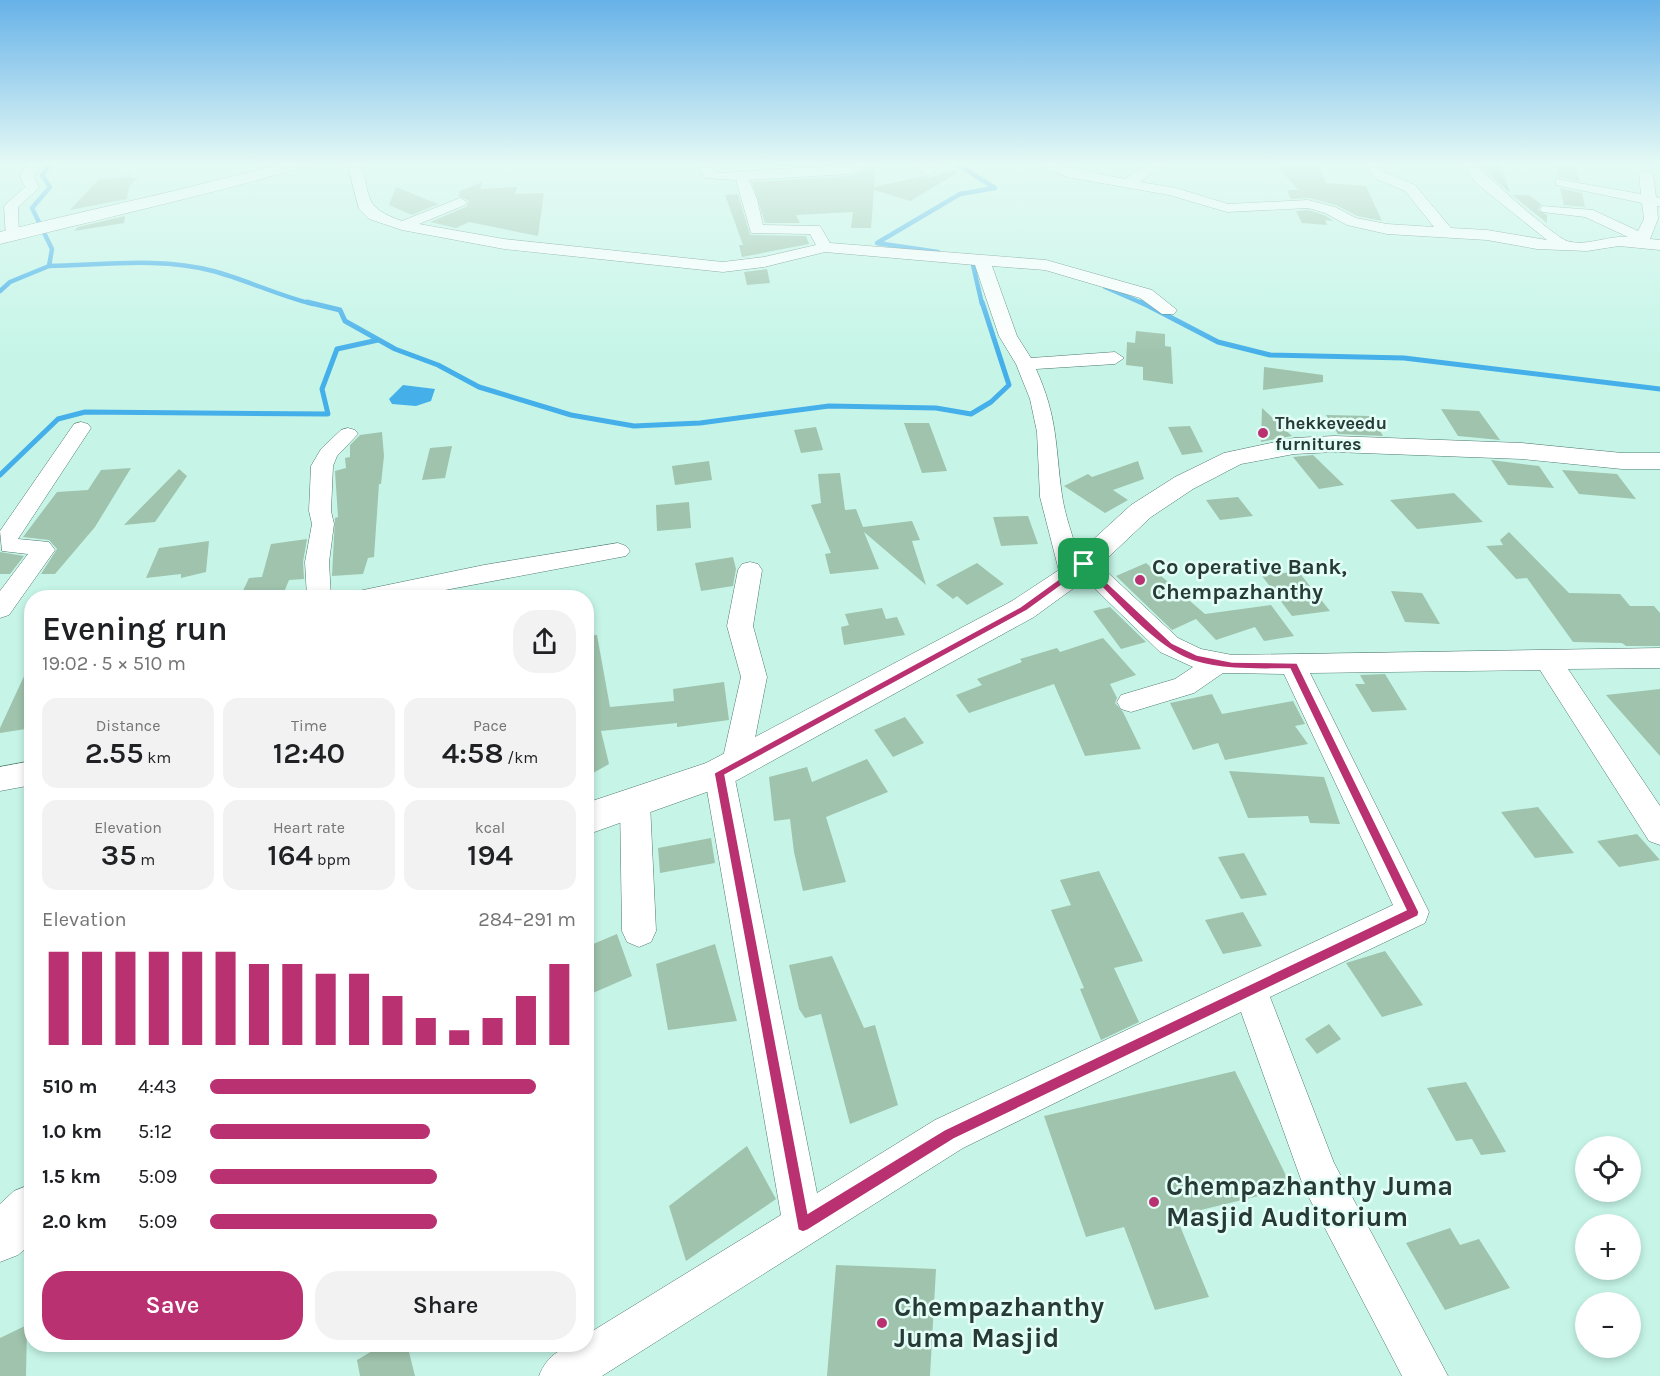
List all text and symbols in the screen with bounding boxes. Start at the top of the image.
place label: Thekkeveedu furnitures [1275,412,1387,455]
marker: Thekkeveedu furnitures [1256,426,1270,440]
pin [1058,538,1109,589]
icon: arrive [1067,547,1100,580]
place label: Co operative Bank, Chempazhanthy [1152,554,1347,605]
marker: Co operative Bank, Chempazhanthy [1133,573,1147,587]
text: Evening run [42,610,228,648]
button: share [513,610,576,673]
text: 19:02 · 5 × 510 m [42,652,186,675]
text: Distance [96,716,160,735]
text: Time [291,716,327,735]
text: Pace [473,716,507,735]
text: 2.55 [85,735,143,771]
text: 12:40 [273,735,345,771]
text: 4:58 [442,735,504,771]
text: km [143,748,171,767]
text: /km [504,748,538,767]
text: Elevation [94,818,162,837]
text: Heart rate [273,818,345,837]
text: kcal [475,818,505,837]
text: 35 [101,837,136,873]
text: 164 [267,837,313,873]
text: 194 [467,837,513,873]
text: m [136,850,155,869]
text: bpm [313,850,351,869]
text: Elevation [42,908,127,931]
text: 284–291 m [478,908,576,931]
text: 510 m [42,1075,97,1098]
text: 4:43 [138,1075,177,1098]
text: 1.0 km [42,1120,102,1143]
text: 5:12 [138,1120,172,1143]
map controls [1575,1136,1641,1358]
button: locate [1575,1136,1641,1202]
text: 1.5 km [42,1165,101,1188]
text: 5:09 [138,1165,177,1188]
place label: Chempazhanthy Juma Masjid Auditorium [1166,1170,1453,1233]
marker: Chempazhanthy Juma Masjid Auditorium [1147,1195,1161,1209]
text: 2.0 km [42,1210,107,1233]
text: 5:09 [138,1210,177,1233]
button: + [1575,1214,1641,1280]
button: Save [42,1271,303,1340]
button: Share [315,1271,576,1340]
place label: Chempazhanthy Juma Masjid [894,1291,1104,1354]
button: − [1575,1292,1641,1358]
marker: Chempazhanthy Juma Masjid [875,1316,889,1330]

